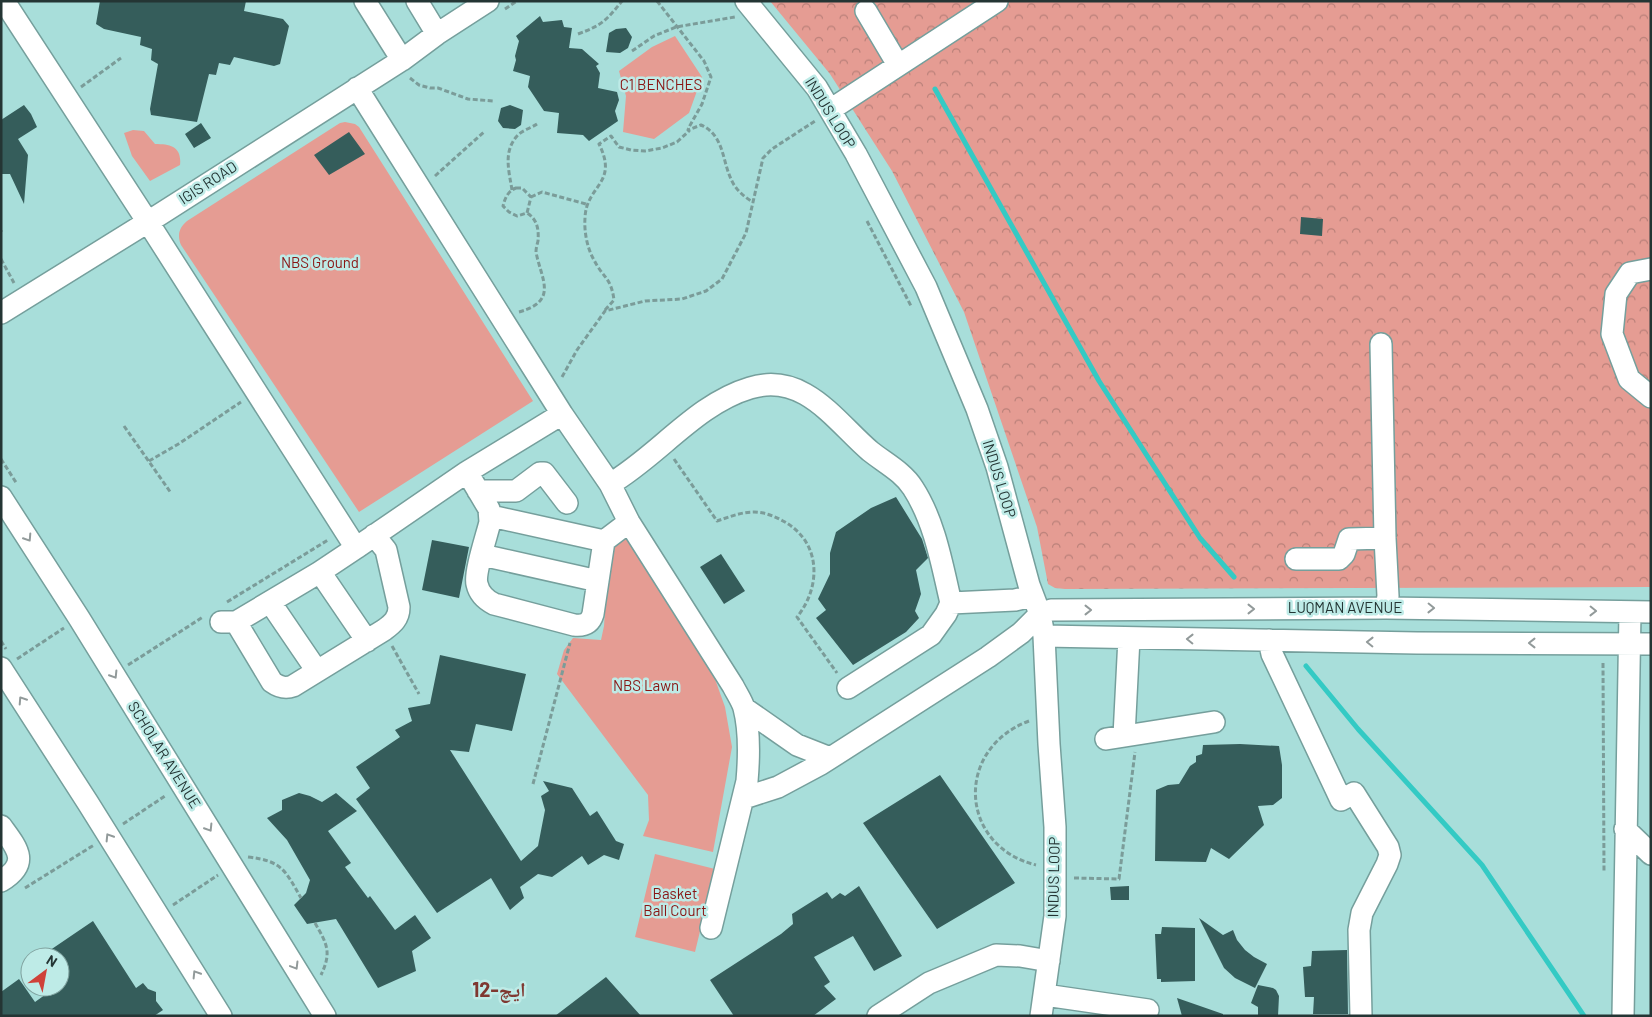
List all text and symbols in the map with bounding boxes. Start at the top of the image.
street label: INDUS LOOP [802,74,860,152]
park label: C1 BENCHES [620,75,702,93]
street label: IGIS ROAD [175,157,240,208]
park label: NBS Ground [281,253,359,271]
street label: INDUS LOOP [980,438,1020,520]
one-way arrow [21,532,31,541]
street label: LUQMAN AVENUE [1288,598,1402,616]
one-way arrow [1427,603,1435,614]
one-way arrow [1247,604,1255,614]
one-way arrow [1084,605,1092,615]
one-way arrow [1590,606,1597,616]
one-way arrow [1185,634,1193,644]
one-way arrow [1365,637,1373,647]
one-way arrow [1528,638,1536,648]
one-way arrow [108,670,118,679]
park label: NBS Lawn [613,676,679,694]
one-way arrow [19,696,28,705]
street label: SCHOLAR AVENUE [125,698,205,811]
one-way arrow [203,823,213,832]
one-way arrow [106,833,115,842]
street label: INDUS LOOP [1043,836,1063,917]
park label: Basket Ball Court [643,884,707,919]
north arrow [20,947,70,997]
text: N [44,951,61,970]
one-way arrow [288,961,298,970]
one-way arrow [192,971,202,980]
district label: ایچ-12 [472,977,526,1003]

